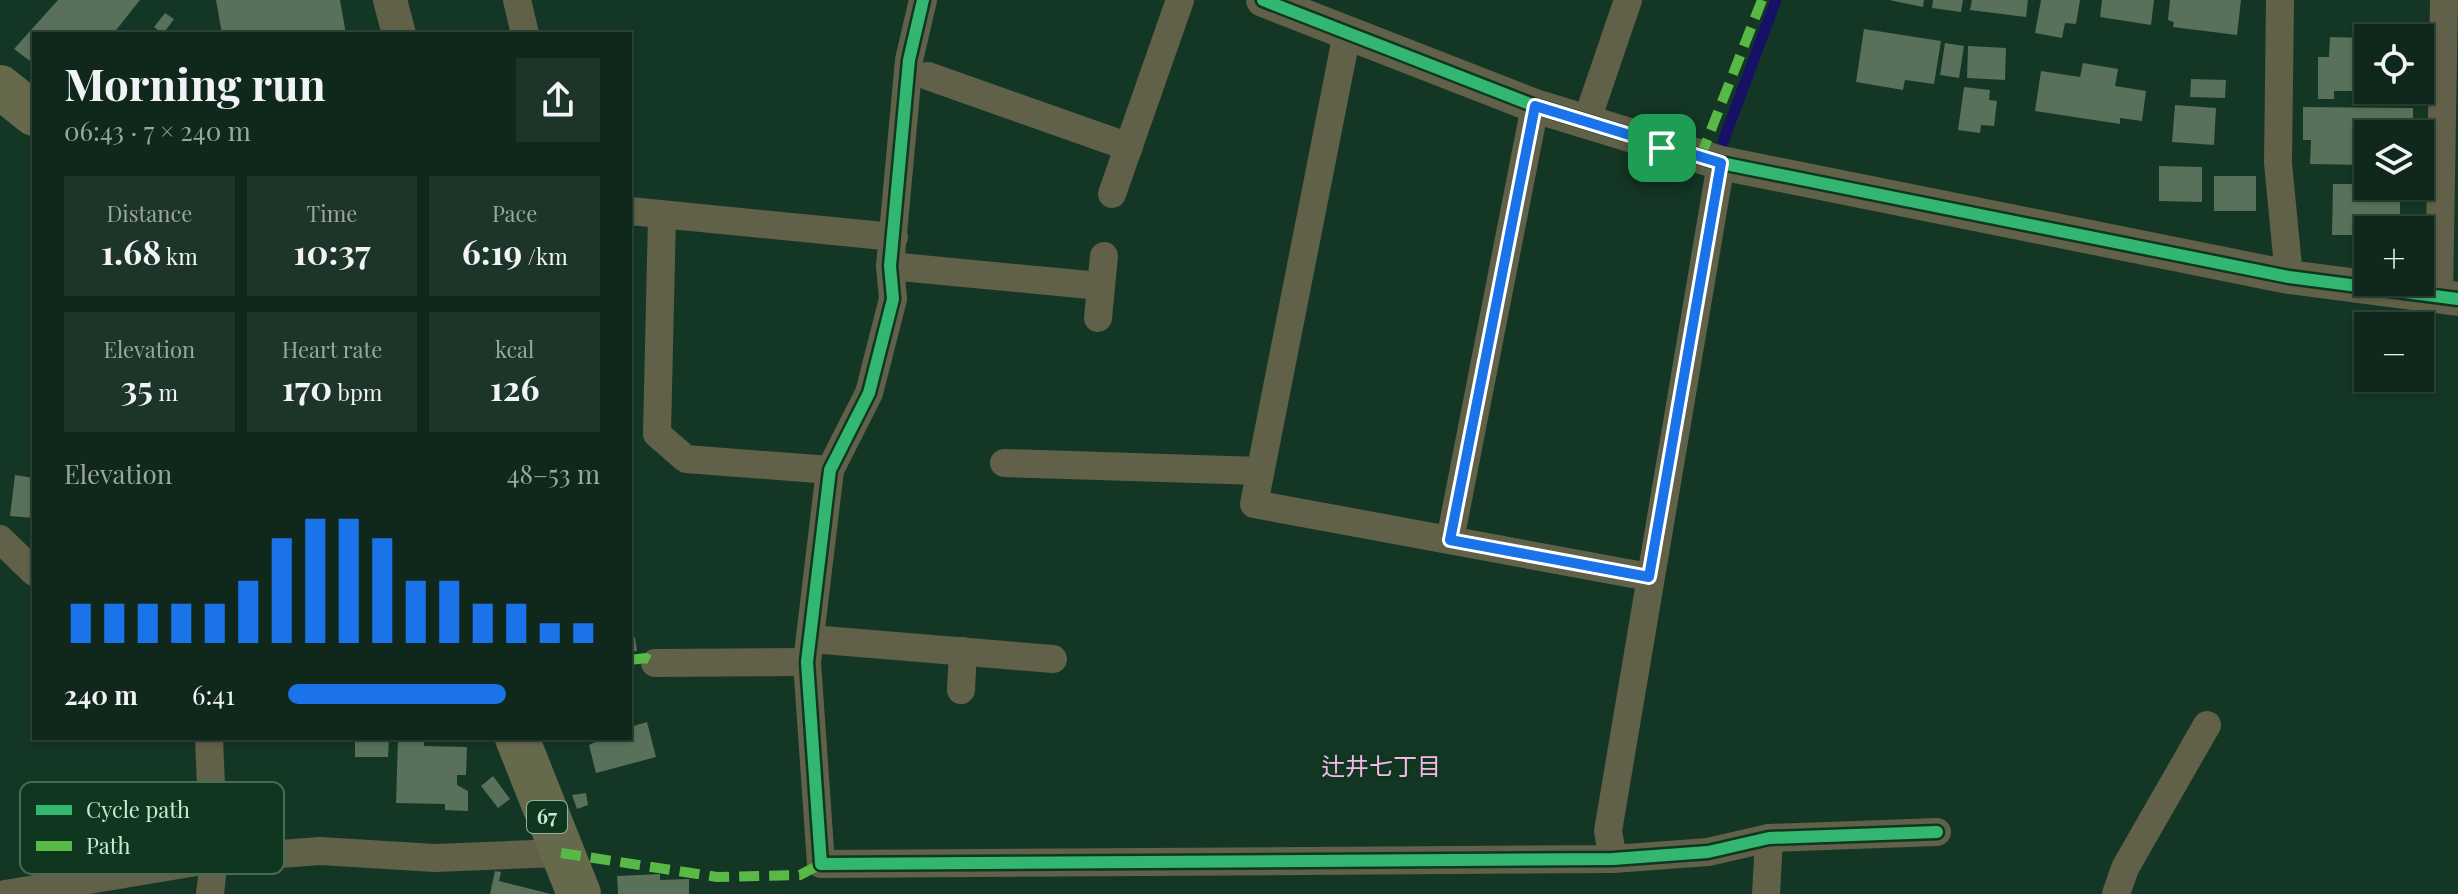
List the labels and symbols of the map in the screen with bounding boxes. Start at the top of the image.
pin [1628,114,1696,182]
district label: 辻井七丁目 [1321,749,1441,781]
legend [20,782,284,874]
text: Cycle path [86,794,190,824]
road number: 67 [527,801,567,833]
text: Path [86,830,130,860]

